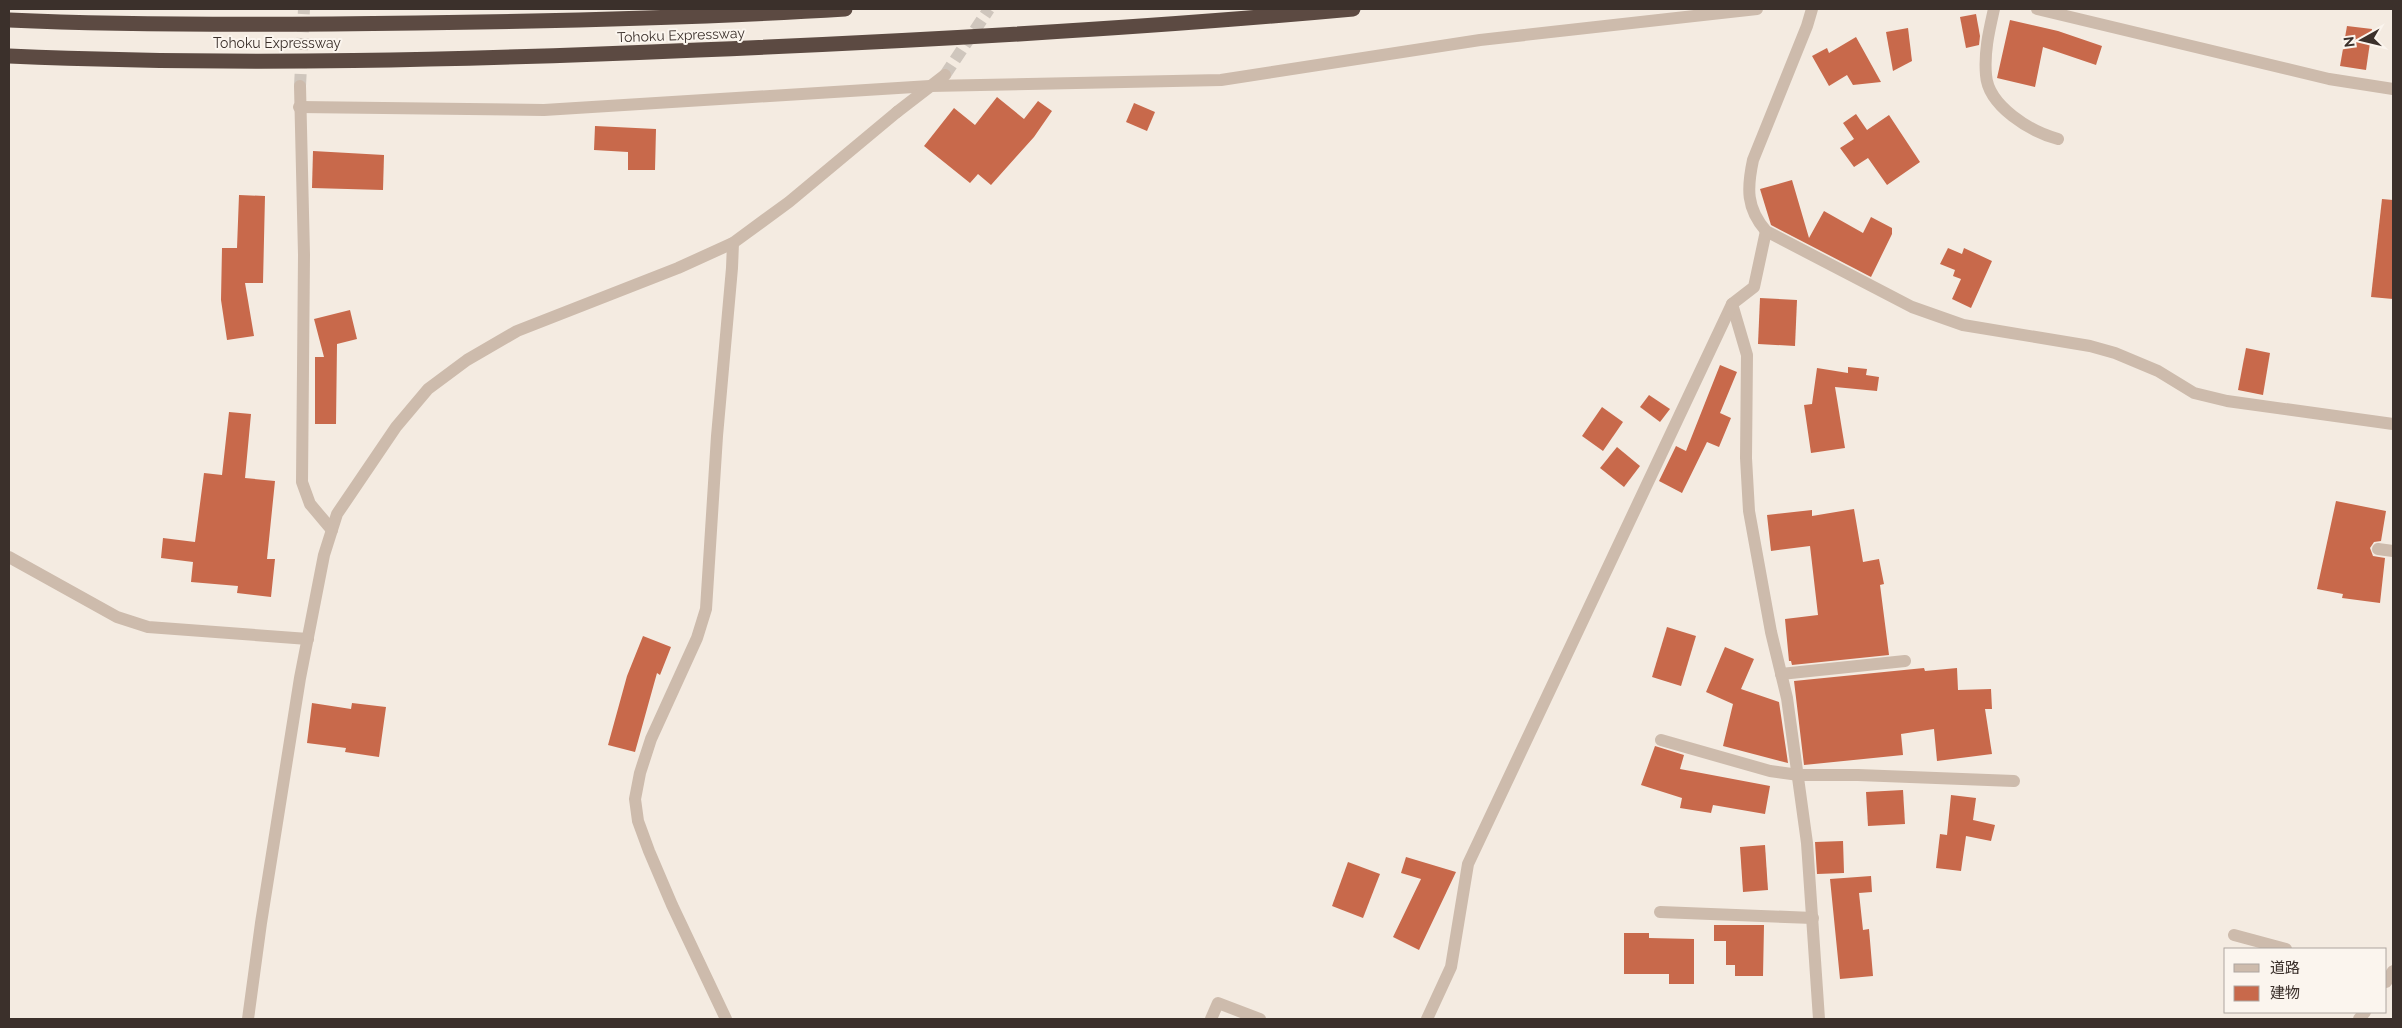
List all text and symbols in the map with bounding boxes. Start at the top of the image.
north arrow [2337,15,2387,65]
street label: Tohoku Expressway [617,25,746,45]
street label: Tohoku Expressway [213,35,341,51]
text: N [2340,35,2358,48]
legend [2224,948,2387,1013]
text: 道路 [2270,959,2300,977]
text: 建物 [2270,984,2300,1002]

